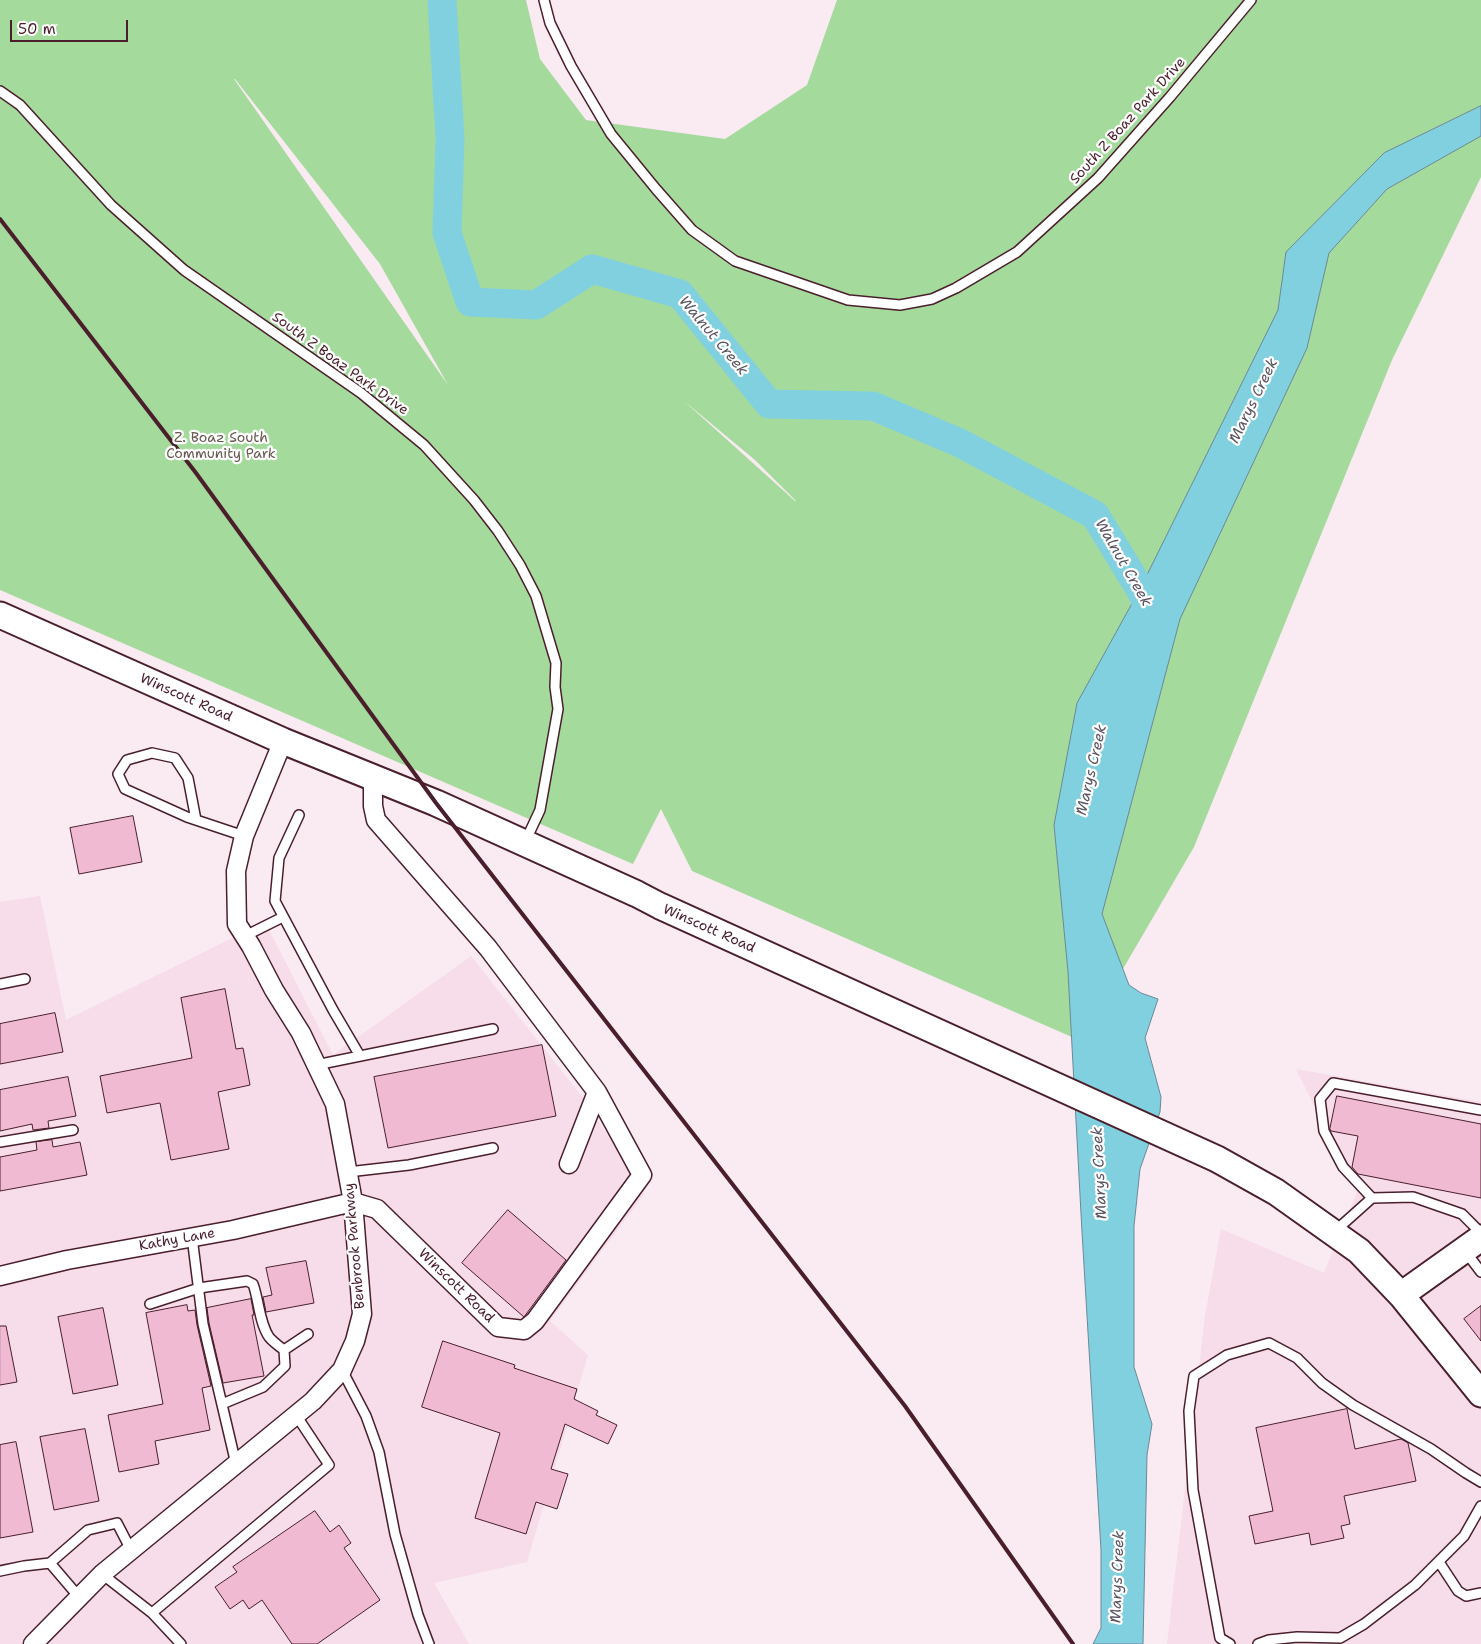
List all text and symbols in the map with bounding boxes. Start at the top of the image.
scale bar [12,10,130,42]
text: 50 m [18,19,56,39]
street label: South Z Boaz Park Drive [1067,54,1189,188]
water label: Walnut Creek [675,293,751,379]
street label: South Z Boaz Park Drive [269,309,411,419]
water label: Marys Creek [1226,356,1282,446]
park label: Z. Boaz South Community Park [166,430,276,462]
water label: Walnut Creek [1091,516,1155,610]
street label: Winscott Road [137,670,235,726]
water label: Marys Creek [1073,723,1111,817]
street label: Winscott Road [660,901,758,957]
water label: Marys Creek [1089,1126,1111,1220]
street label: Benbrook Parkway [341,1182,369,1310]
street label: Kathy Lane [138,1225,216,1255]
street label: Winscott Road [414,1245,498,1327]
water label: Marys Creek [1107,1531,1129,1623]

